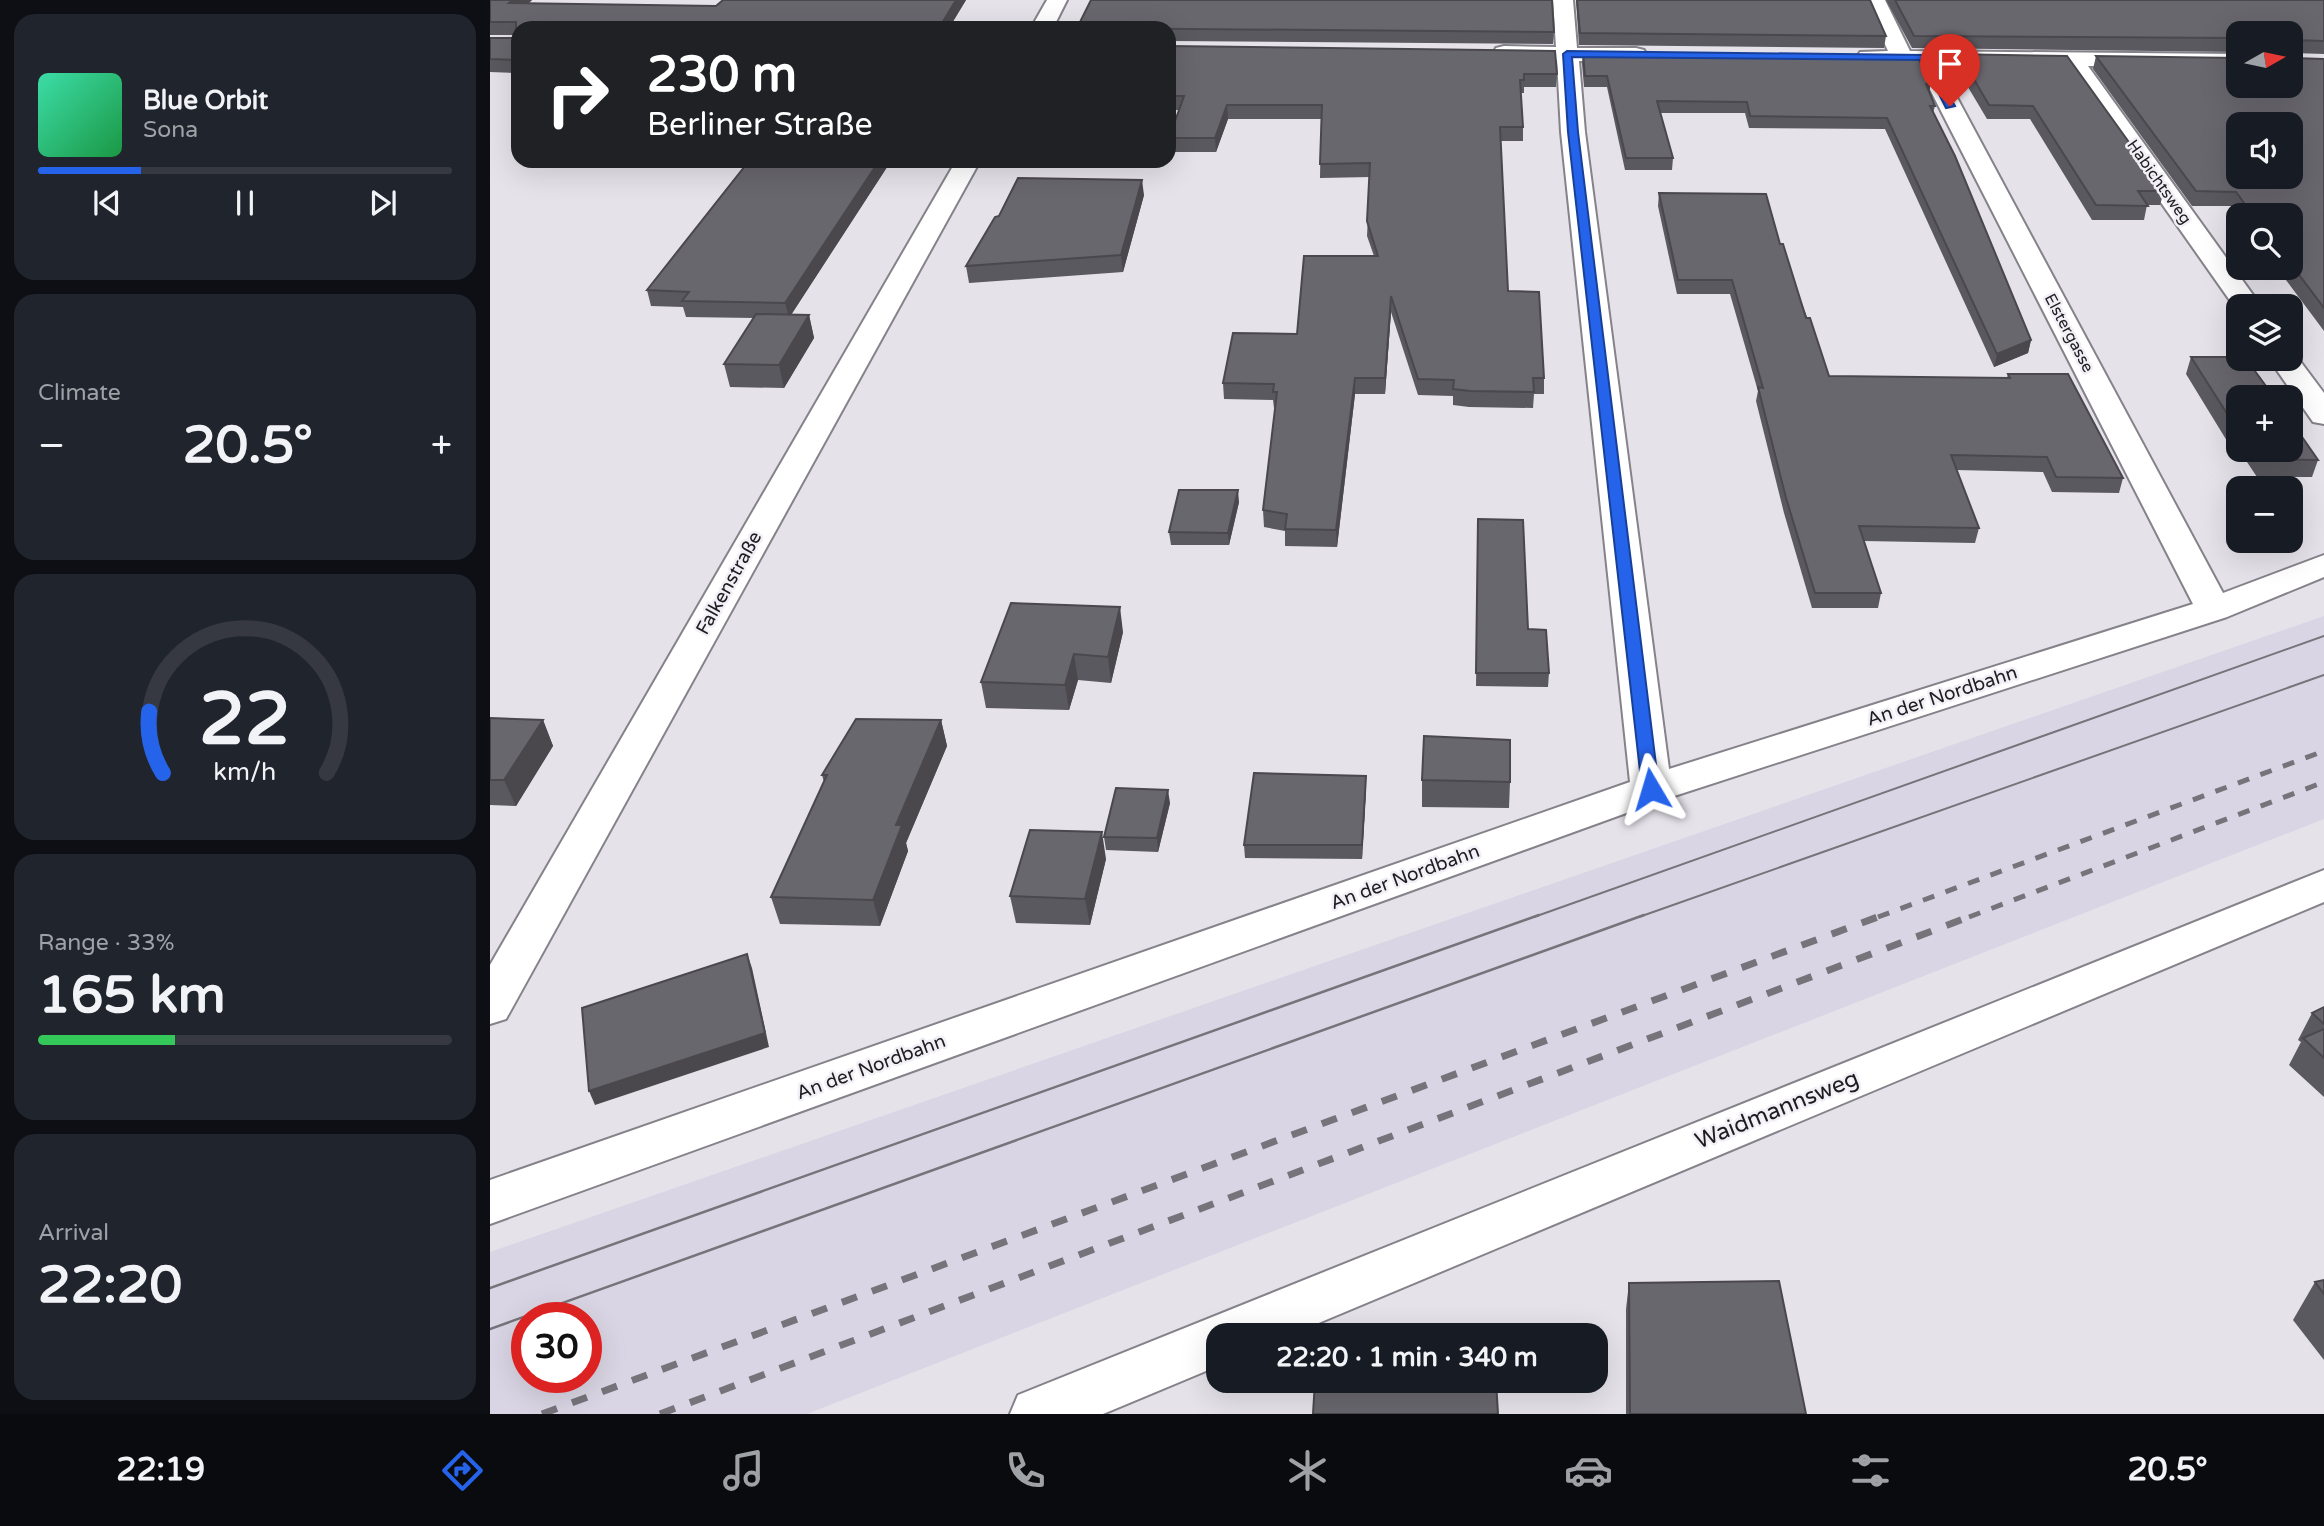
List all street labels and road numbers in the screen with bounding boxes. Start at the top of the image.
street label: Habichtsweg [2123,136,2195,228]
street label: Elstergasse [2040,290,2098,376]
street label: Falkenstraße [692,528,766,638]
street label: An der Nordbahn [1864,661,2020,731]
street label: An der Nordbahn [1328,840,1482,914]
street label: An der Nordbahn [794,1030,948,1104]
street label: Waidmannsweg [1691,1064,1863,1156]

